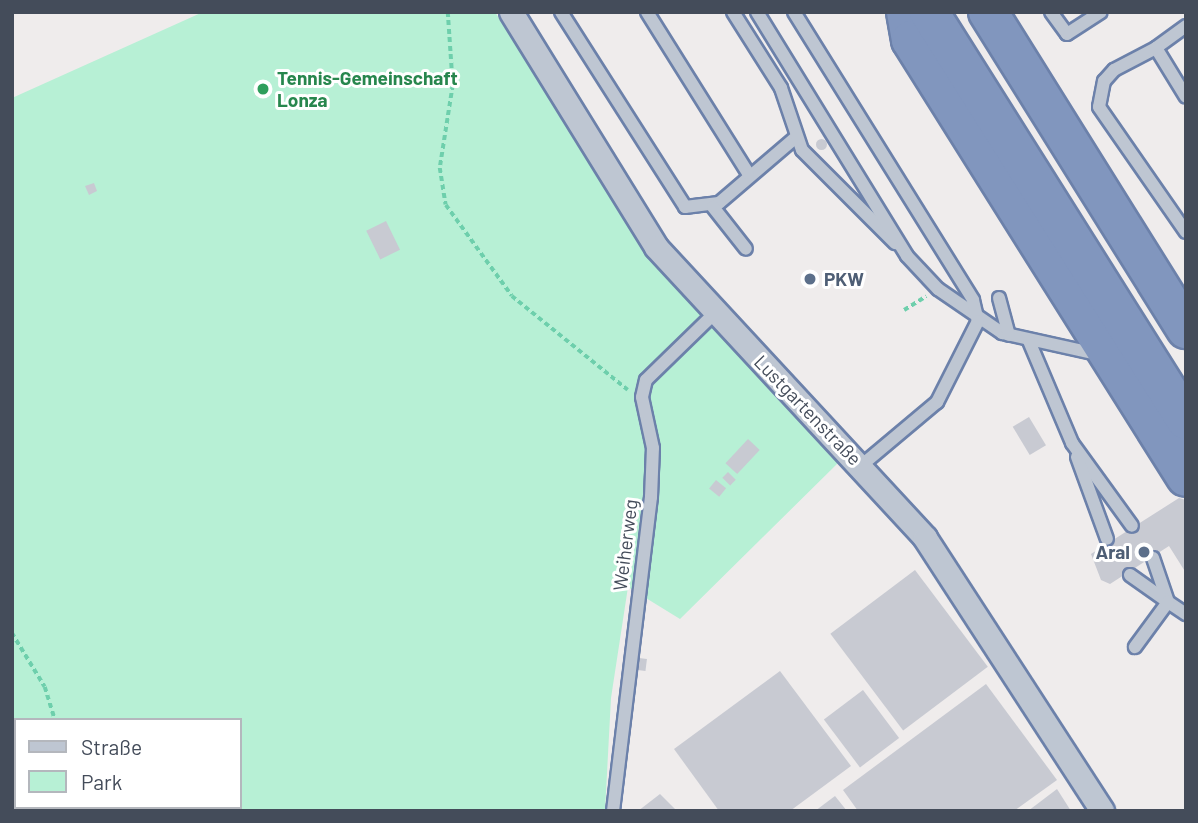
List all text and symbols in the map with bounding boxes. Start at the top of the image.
place label: Tennis-Gemeinschaft Lonza [277,67,458,111]
marker: Tennis-Gemeinschaft Lonza [255,81,271,97]
place label: PKW [824,268,864,290]
marker: PKW [802,271,818,287]
street label: Lustgartenstraße [750,350,866,470]
street label: Weiherweg [608,498,642,592]
place label: Aral [1095,541,1130,563]
marker: Aral [1136,544,1152,560]
legend [14,718,242,809]
text: Straße [81,734,142,759]
text: Park [81,769,122,794]

